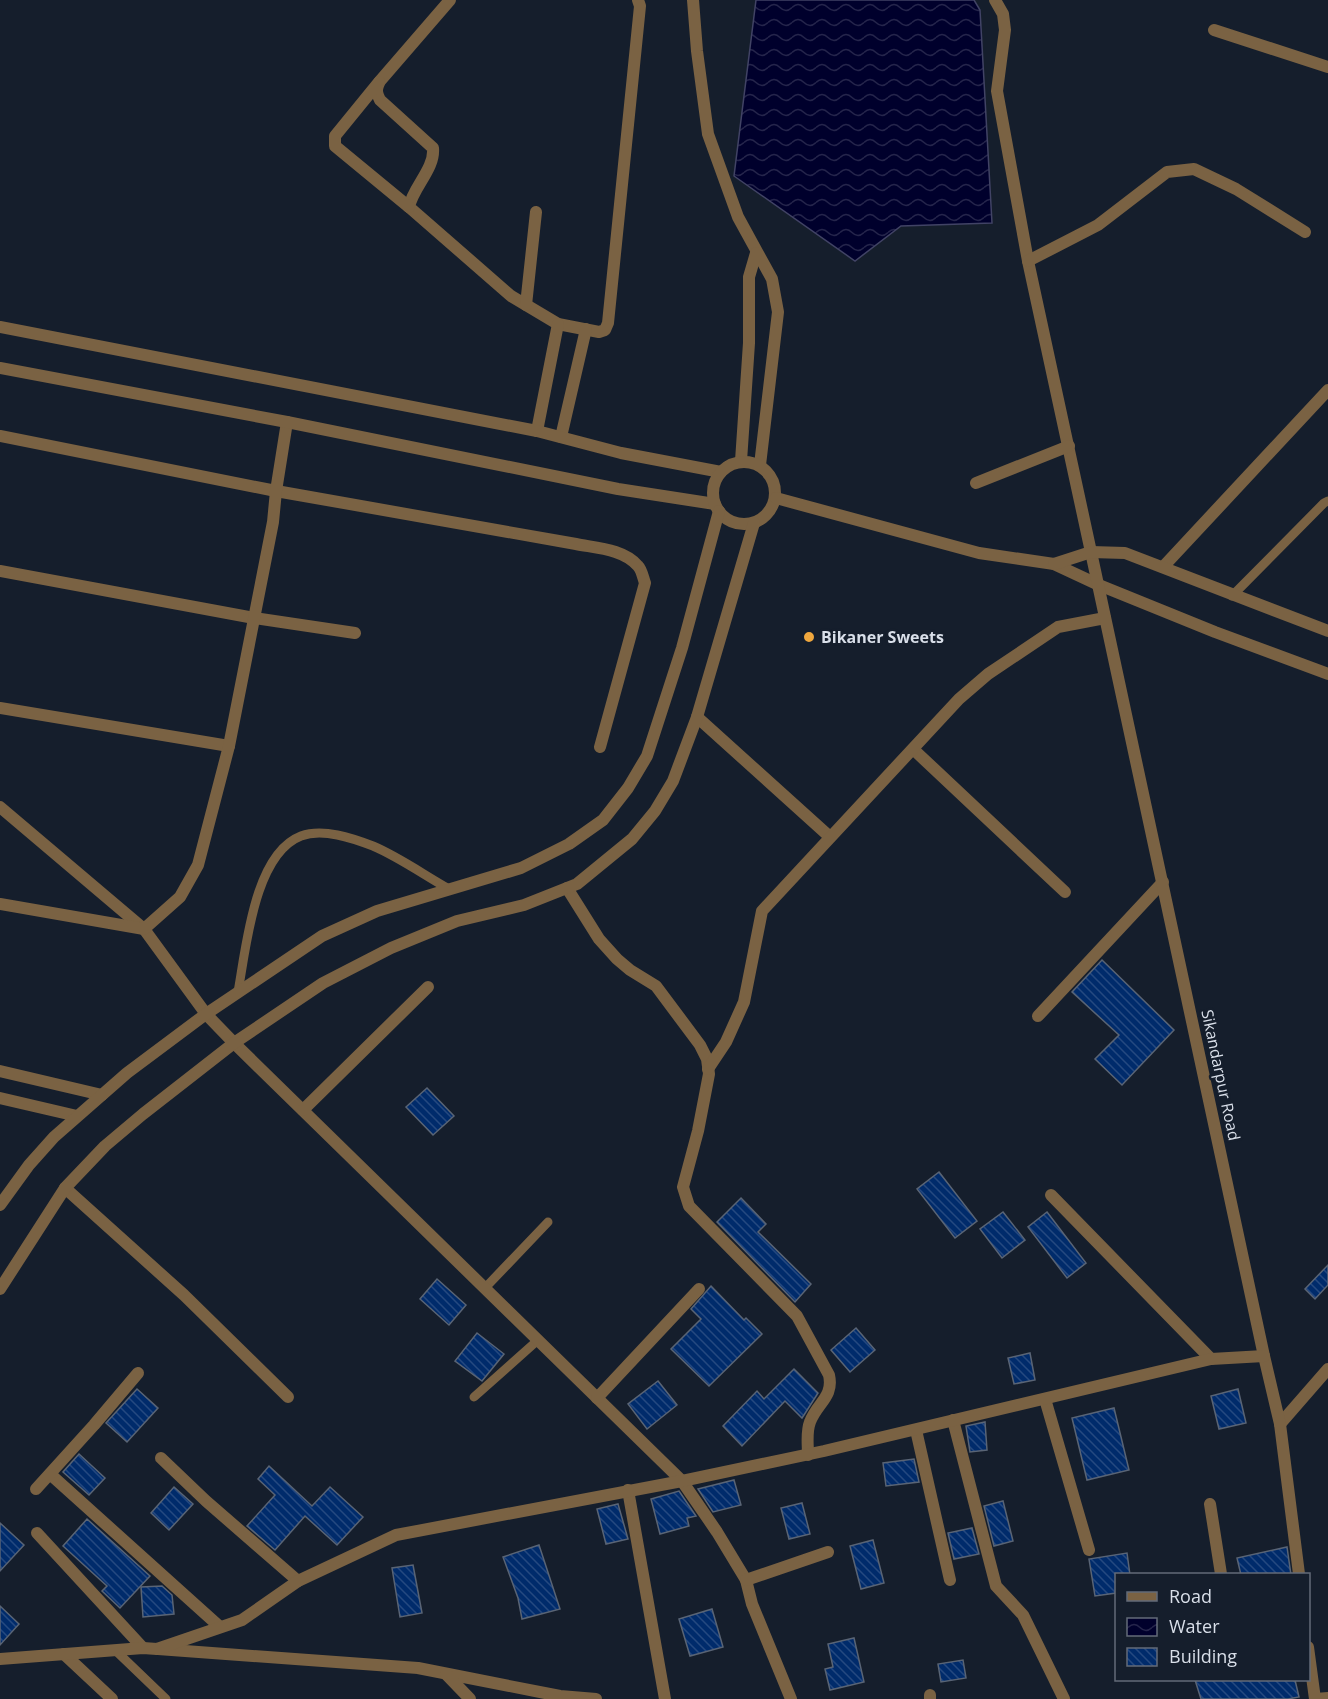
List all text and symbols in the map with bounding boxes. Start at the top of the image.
place label: Bikaner Sweets [821,626,944,648]
marker: Bikaner Sweets [802,630,816,644]
street label: Sikandarpur Road [1196,1007,1246,1143]
legend [1115,1573,1310,1681]
text: Road [1169,1584,1212,1608]
text: Water [1169,1614,1220,1638]
text: Building [1169,1644,1237,1668]

